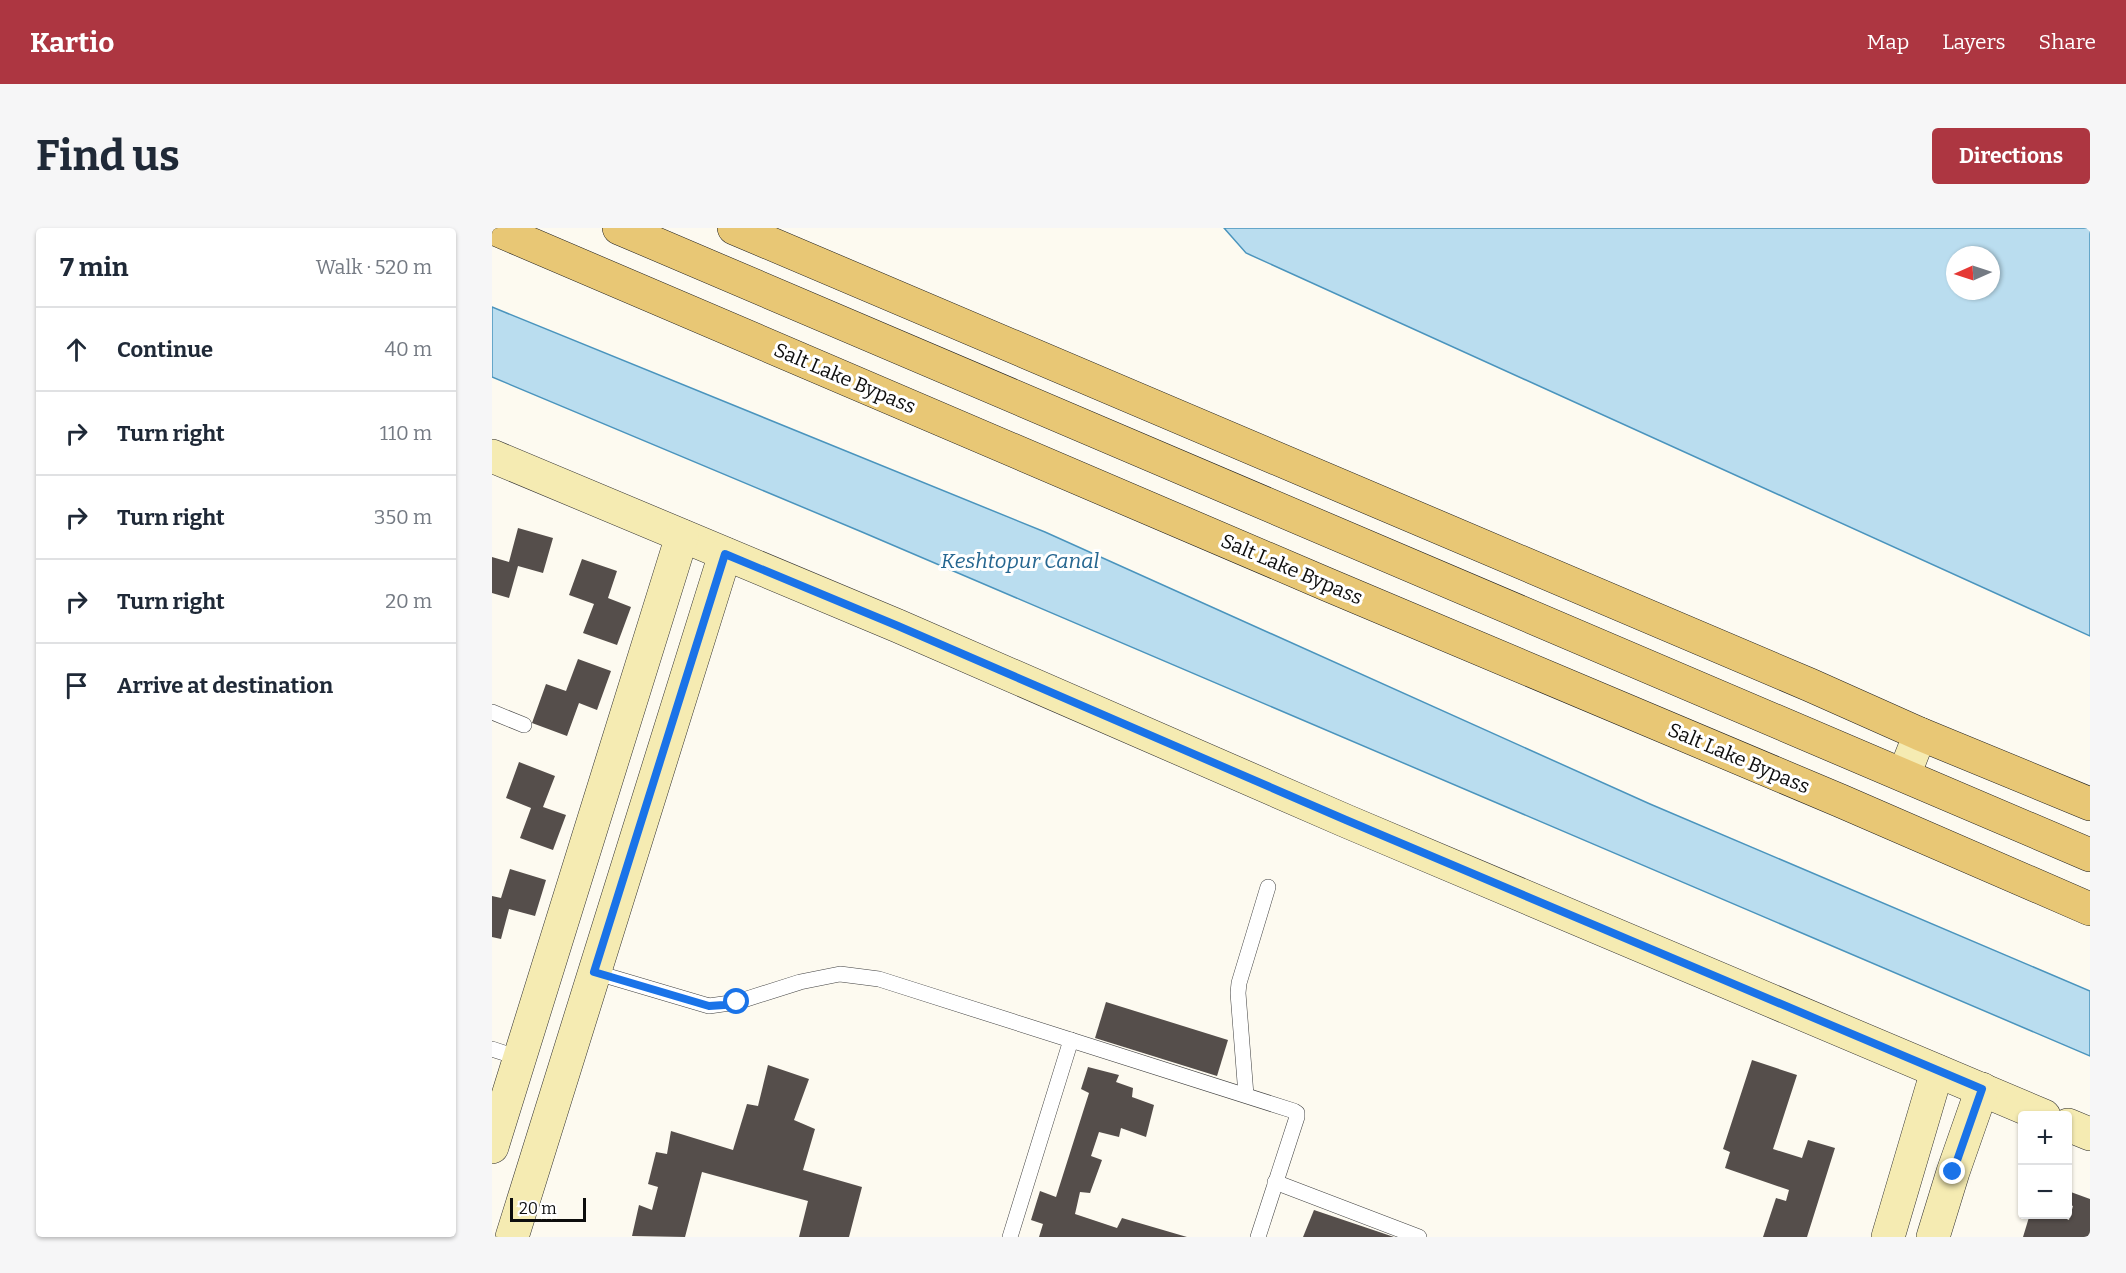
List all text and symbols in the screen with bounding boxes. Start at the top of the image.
text: Kartio [30,26,114,59]
text: Map [1867,29,1909,55]
text: Layers [1942,29,2006,55]
text: Share [2039,29,2096,55]
button: Directions [1932,128,2090,184]
text: Find us [36,131,180,181]
north arrow [1946,246,2000,300]
text: 7 min [60,252,128,283]
text: Walk · 520 m [316,255,432,279]
icon: ahead [60,333,93,366]
text: Continue [117,336,213,363]
text: 40 m [384,337,432,361]
street label: Salt Lake Bypass [771,337,919,419]
icon: right [60,417,93,450]
text: Turn right [117,420,225,447]
text: 110 m [380,421,432,445]
icon: right [60,501,93,534]
text: Turn right [117,504,225,531]
text: 350 m [374,505,432,529]
street label: Salt Lake Bypass [1218,528,1366,610]
water label: Keshtopur Canal [941,548,1100,574]
icon: right [60,585,93,618]
text: Turn right [117,588,225,615]
text: 20 m [385,589,432,613]
icon: arrive [60,669,93,702]
text: Arrive at destination [117,672,333,699]
street label: Salt Lake Bypass [1665,717,1813,799]
route start [723,988,749,1014]
map controls [2018,1111,2072,1219]
button: + [2018,1111,2072,1165]
route end [1939,1158,1965,1184]
button: − [2018,1165,2072,1219]
scale bar [510,1195,586,1222]
text: 20 m [519,1199,556,1218]

